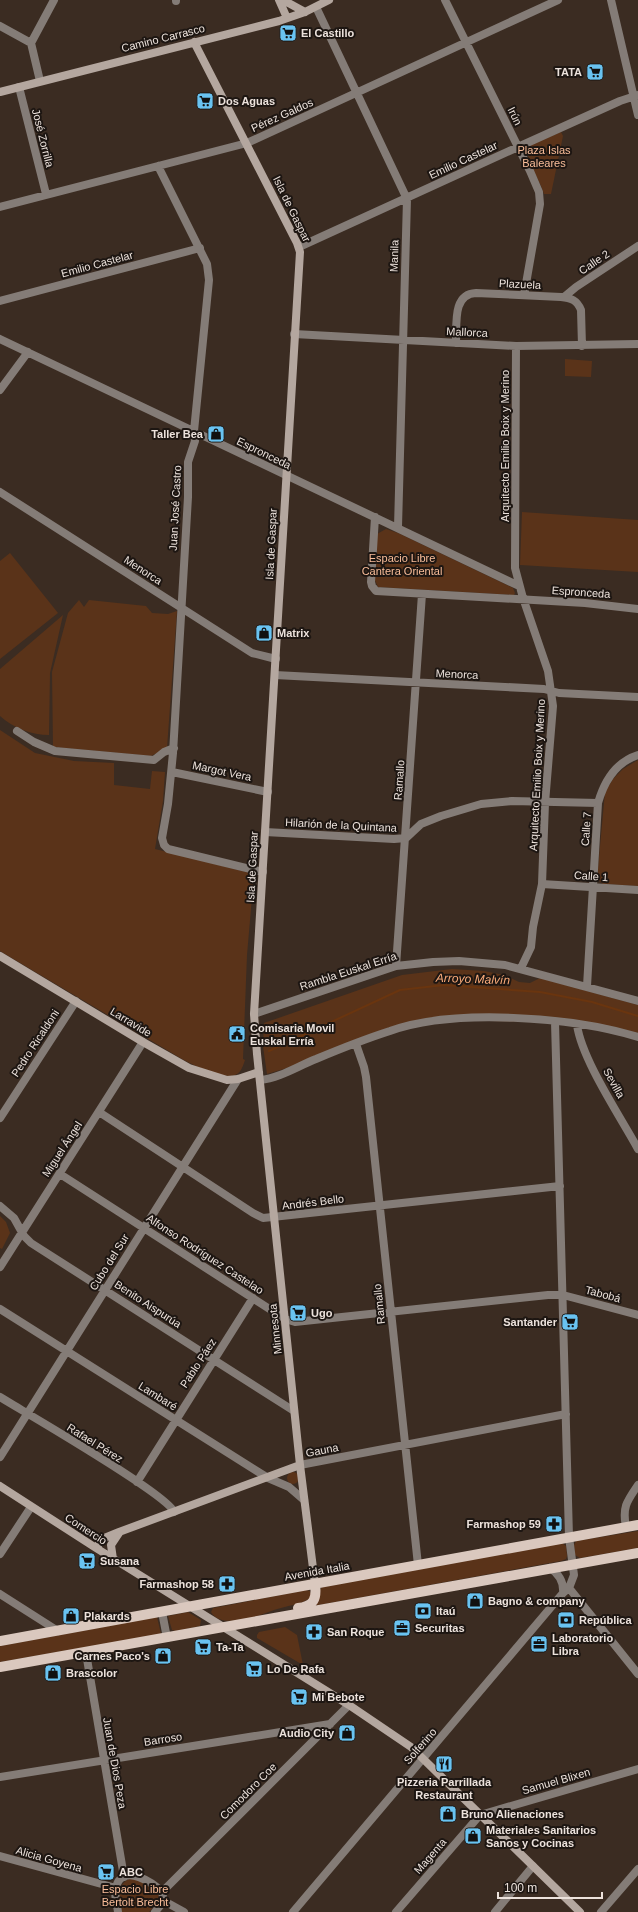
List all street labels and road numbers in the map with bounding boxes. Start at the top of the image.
street label: Camino Carrasco [120,22,206,54]
street label: Pérez Galdos [249,96,315,134]
street label: Irún [505,105,525,127]
street label: José Zorrilla [30,107,56,169]
street label: Emilio Castelar [427,139,499,181]
street label: Isla de Gaspar [271,174,313,244]
street label: Manila [387,239,401,272]
street label: Calle 2 [576,247,612,277]
street label: Emilio Castelar [60,249,135,279]
street label: Plazuela [499,277,542,291]
street label: Mallorca [446,325,489,339]
street label: Arquitecto Emilio Boix y Merino [499,370,511,522]
street label: Espronceda [235,435,294,472]
street label: Juan José Castro [167,465,183,551]
street label: Isla de Gaspar [263,508,279,580]
street label: Menorca [122,553,165,587]
street label: Espronceda [551,584,612,600]
street label: Menorca [435,667,480,681]
street label: Arquitecto Emilio Boix y Merino [527,699,547,851]
street label: Margot Vera [191,759,253,783]
street label: Ramallo [392,759,406,801]
street label: Calle 7 [579,811,593,847]
street label: Hilarión de la Quintana [285,816,398,834]
street label: Isla de Gaspar [244,831,260,903]
street label: Calle 1 [573,869,609,883]
street label: Rambla Euskal Erría [298,949,399,992]
street label: Larravide [108,1005,154,1039]
street label: Pedro Ricaldoni [9,1007,61,1079]
street label: Sevilla [601,1066,628,1101]
street label: Miguel Ángel [40,1119,84,1179]
street label: Andrés Bello [281,1192,345,1212]
street label: Alfonso Rodríguez Castelao [144,1212,266,1296]
street label: Cubo del Sur [87,1231,131,1292]
street label: Benito Aispurúa [112,1278,184,1330]
street label: Ramallo [371,1283,387,1325]
street label: Tabobá [584,1284,623,1305]
street label: Minnesota [266,1302,284,1355]
street label: Pablo Páez [178,1336,218,1390]
street label: Lambaré [136,1379,180,1413]
street label: Rafael Pérez [65,1421,125,1465]
street label: Gauna [305,1441,340,1459]
street label: Comercio [63,1511,109,1547]
street label: Avenida Italia [284,1559,351,1583]
street label: Juan de Dios Peza [101,1716,129,1810]
street label: Solferino [401,1726,439,1766]
street label: Barroso [143,1730,183,1748]
street label: Comodoro Coe [217,1760,279,1822]
street label: Samuel Blixen [521,1766,591,1796]
street label: Magenta [411,1835,449,1876]
street label: Alicia Goyena [15,1844,84,1874]

